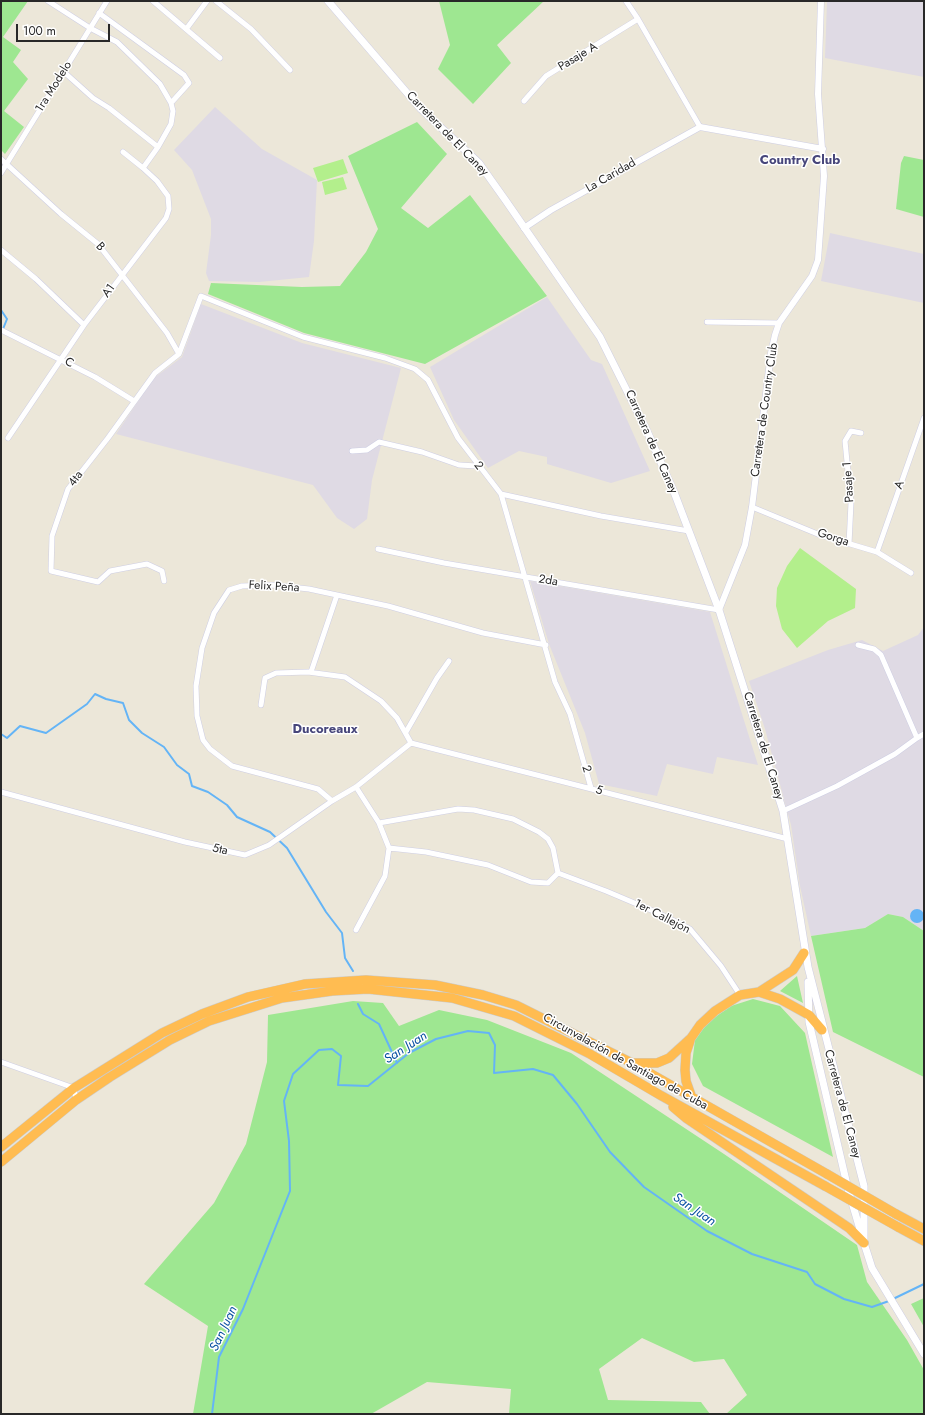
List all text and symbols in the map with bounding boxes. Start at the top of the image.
scale bar [18,16,112,42]
text: 100 m [23,22,56,40]
street label: Pasaje A [556,40,600,74]
street label: 1ra Modelo [33,59,75,115]
street label: Carretera de El Caney [403,89,491,179]
district label: Country Club [760,153,840,169]
street label: La Caridad [583,156,639,196]
street label: B [92,240,108,254]
street label: A1 [99,281,119,301]
street label: Carretera de Country Club [748,342,782,478]
street label: C [62,355,76,371]
street label: Carretera de El Caney [622,388,680,496]
street label: 2 [470,459,486,473]
street label: Pasaje 1 [840,461,858,503]
street label: 4ta [66,468,86,490]
street label: A [892,479,908,491]
street label: Gorga [815,526,851,550]
street label: 2da [537,572,559,590]
street label: Felix Peña [248,578,300,596]
street label: Carretera de El Caney [740,690,786,802]
district label: Ducoreaux [292,722,358,738]
street label: 2 [578,764,594,774]
street label: 5 [594,783,604,799]
street label: 5ta [211,841,229,859]
street label: 1er Callejón [632,897,692,937]
street label: Circunvalación de Santiago de Cuba [540,1011,710,1113]
water label: San Juan [382,1028,430,1068]
street label: Carretera de El Caney [821,1048,863,1160]
water label: San Juan [670,1190,718,1230]
water label: San Juan [207,1304,241,1354]

